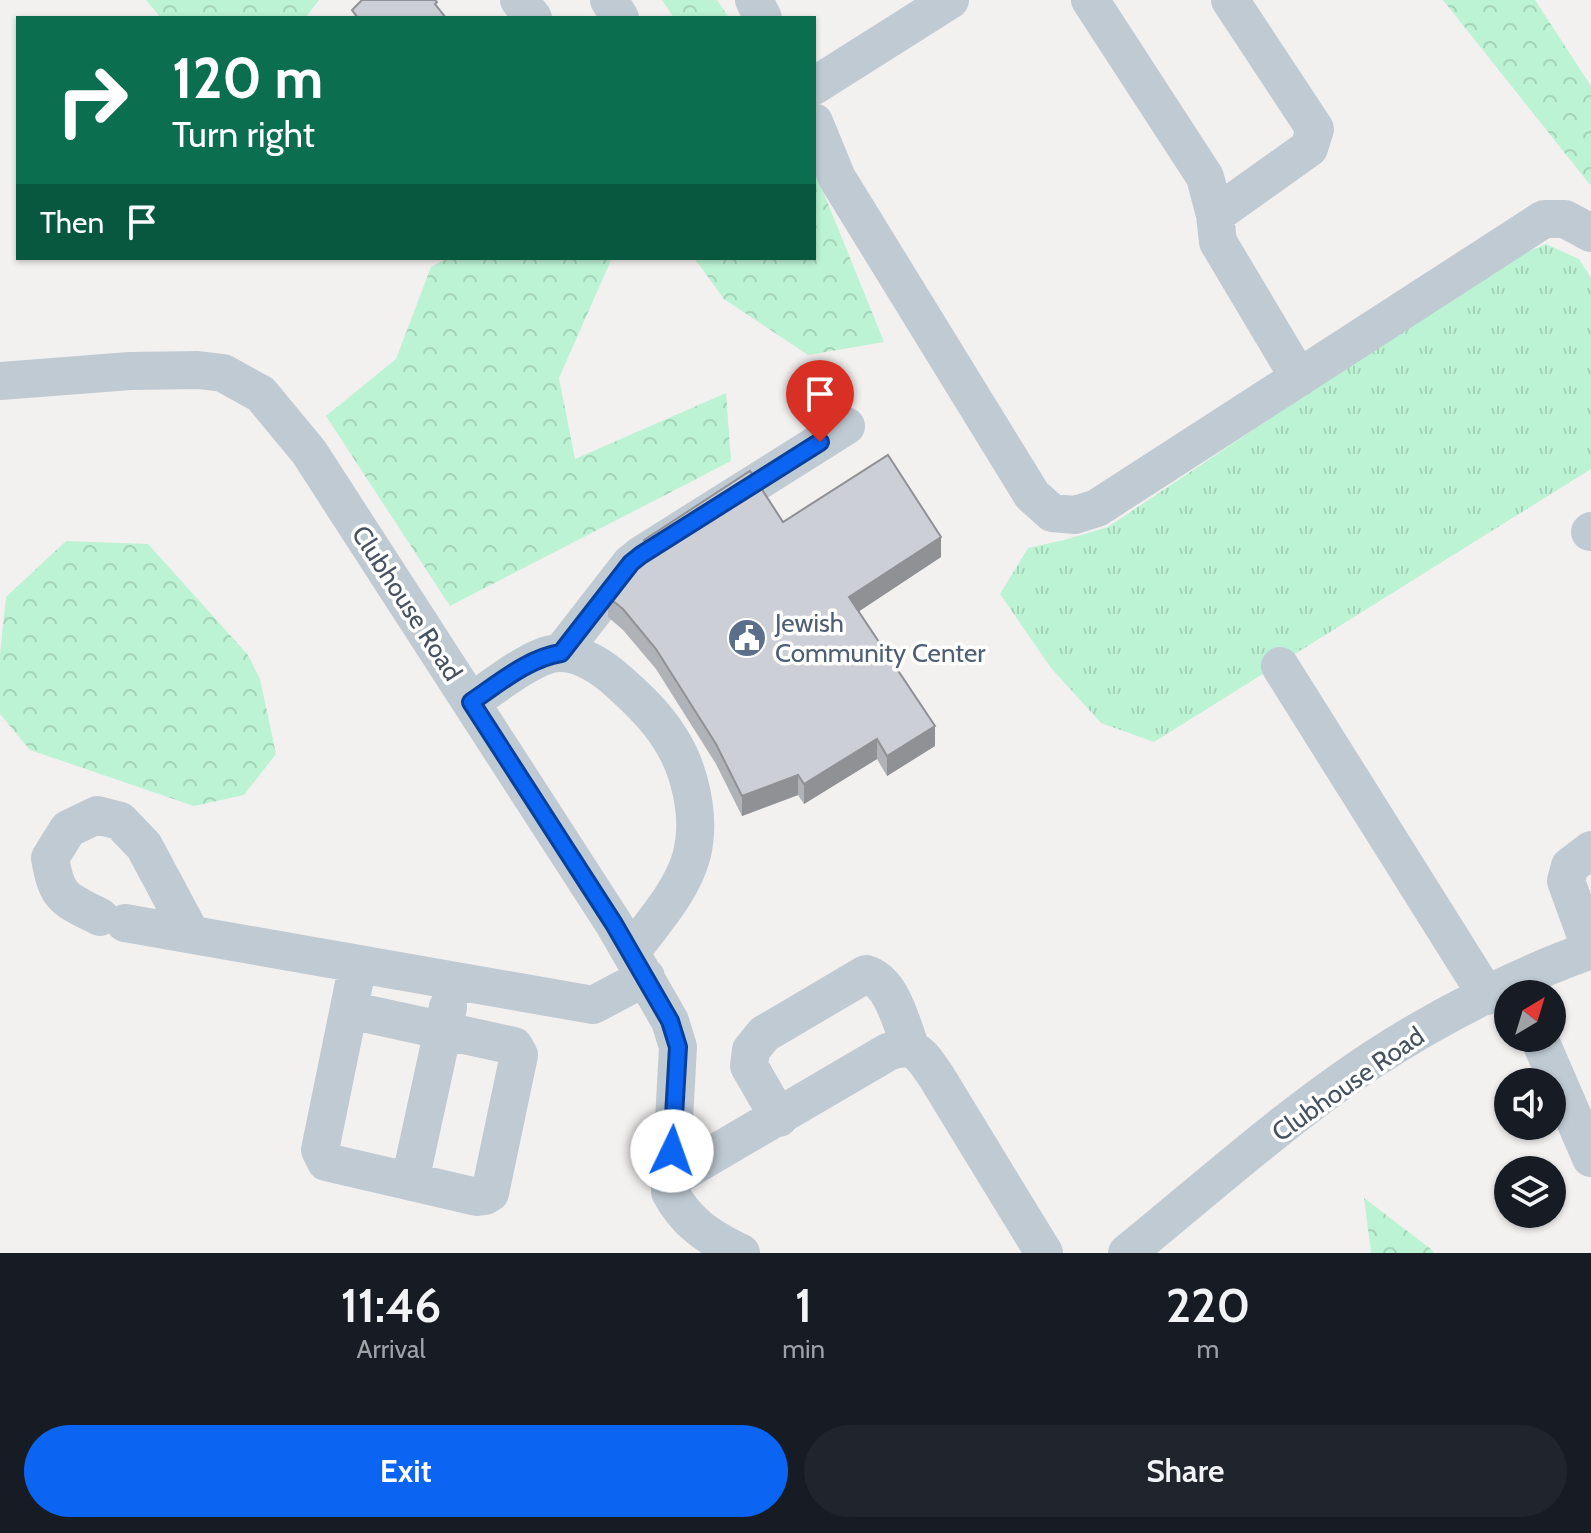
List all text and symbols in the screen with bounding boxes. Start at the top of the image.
text: 120 m [172,44,323,112]
icon: right [40,48,144,152]
text: Turn right [172,112,315,156]
icon: arrive [120,200,164,244]
text: Then [40,204,104,241]
pin [786,360,854,442]
icon: arrive [798,372,842,416]
street label: Clubhouse Road [345,519,469,687]
place label: Jewish Community Center [774,607,986,669]
public building icon: Jewish Community Center [726,617,768,659]
north arrow [1494,980,1566,1052]
map controls [1494,980,1566,1228]
street label: Clubhouse Road [1266,1020,1430,1148]
button: sound [1494,1068,1566,1140]
position arrow [630,1109,714,1193]
button: layers [1494,1156,1566,1228]
text: 11:46 [341,1276,441,1334]
text: 1 [795,1276,812,1334]
text: 220 [1166,1276,1250,1334]
text: Arrival [356,1333,426,1365]
text: min [782,1333,825,1365]
text: m [1197,1333,1219,1365]
button: Exit [24,1425,788,1517]
button: Share [804,1425,1567,1517]

